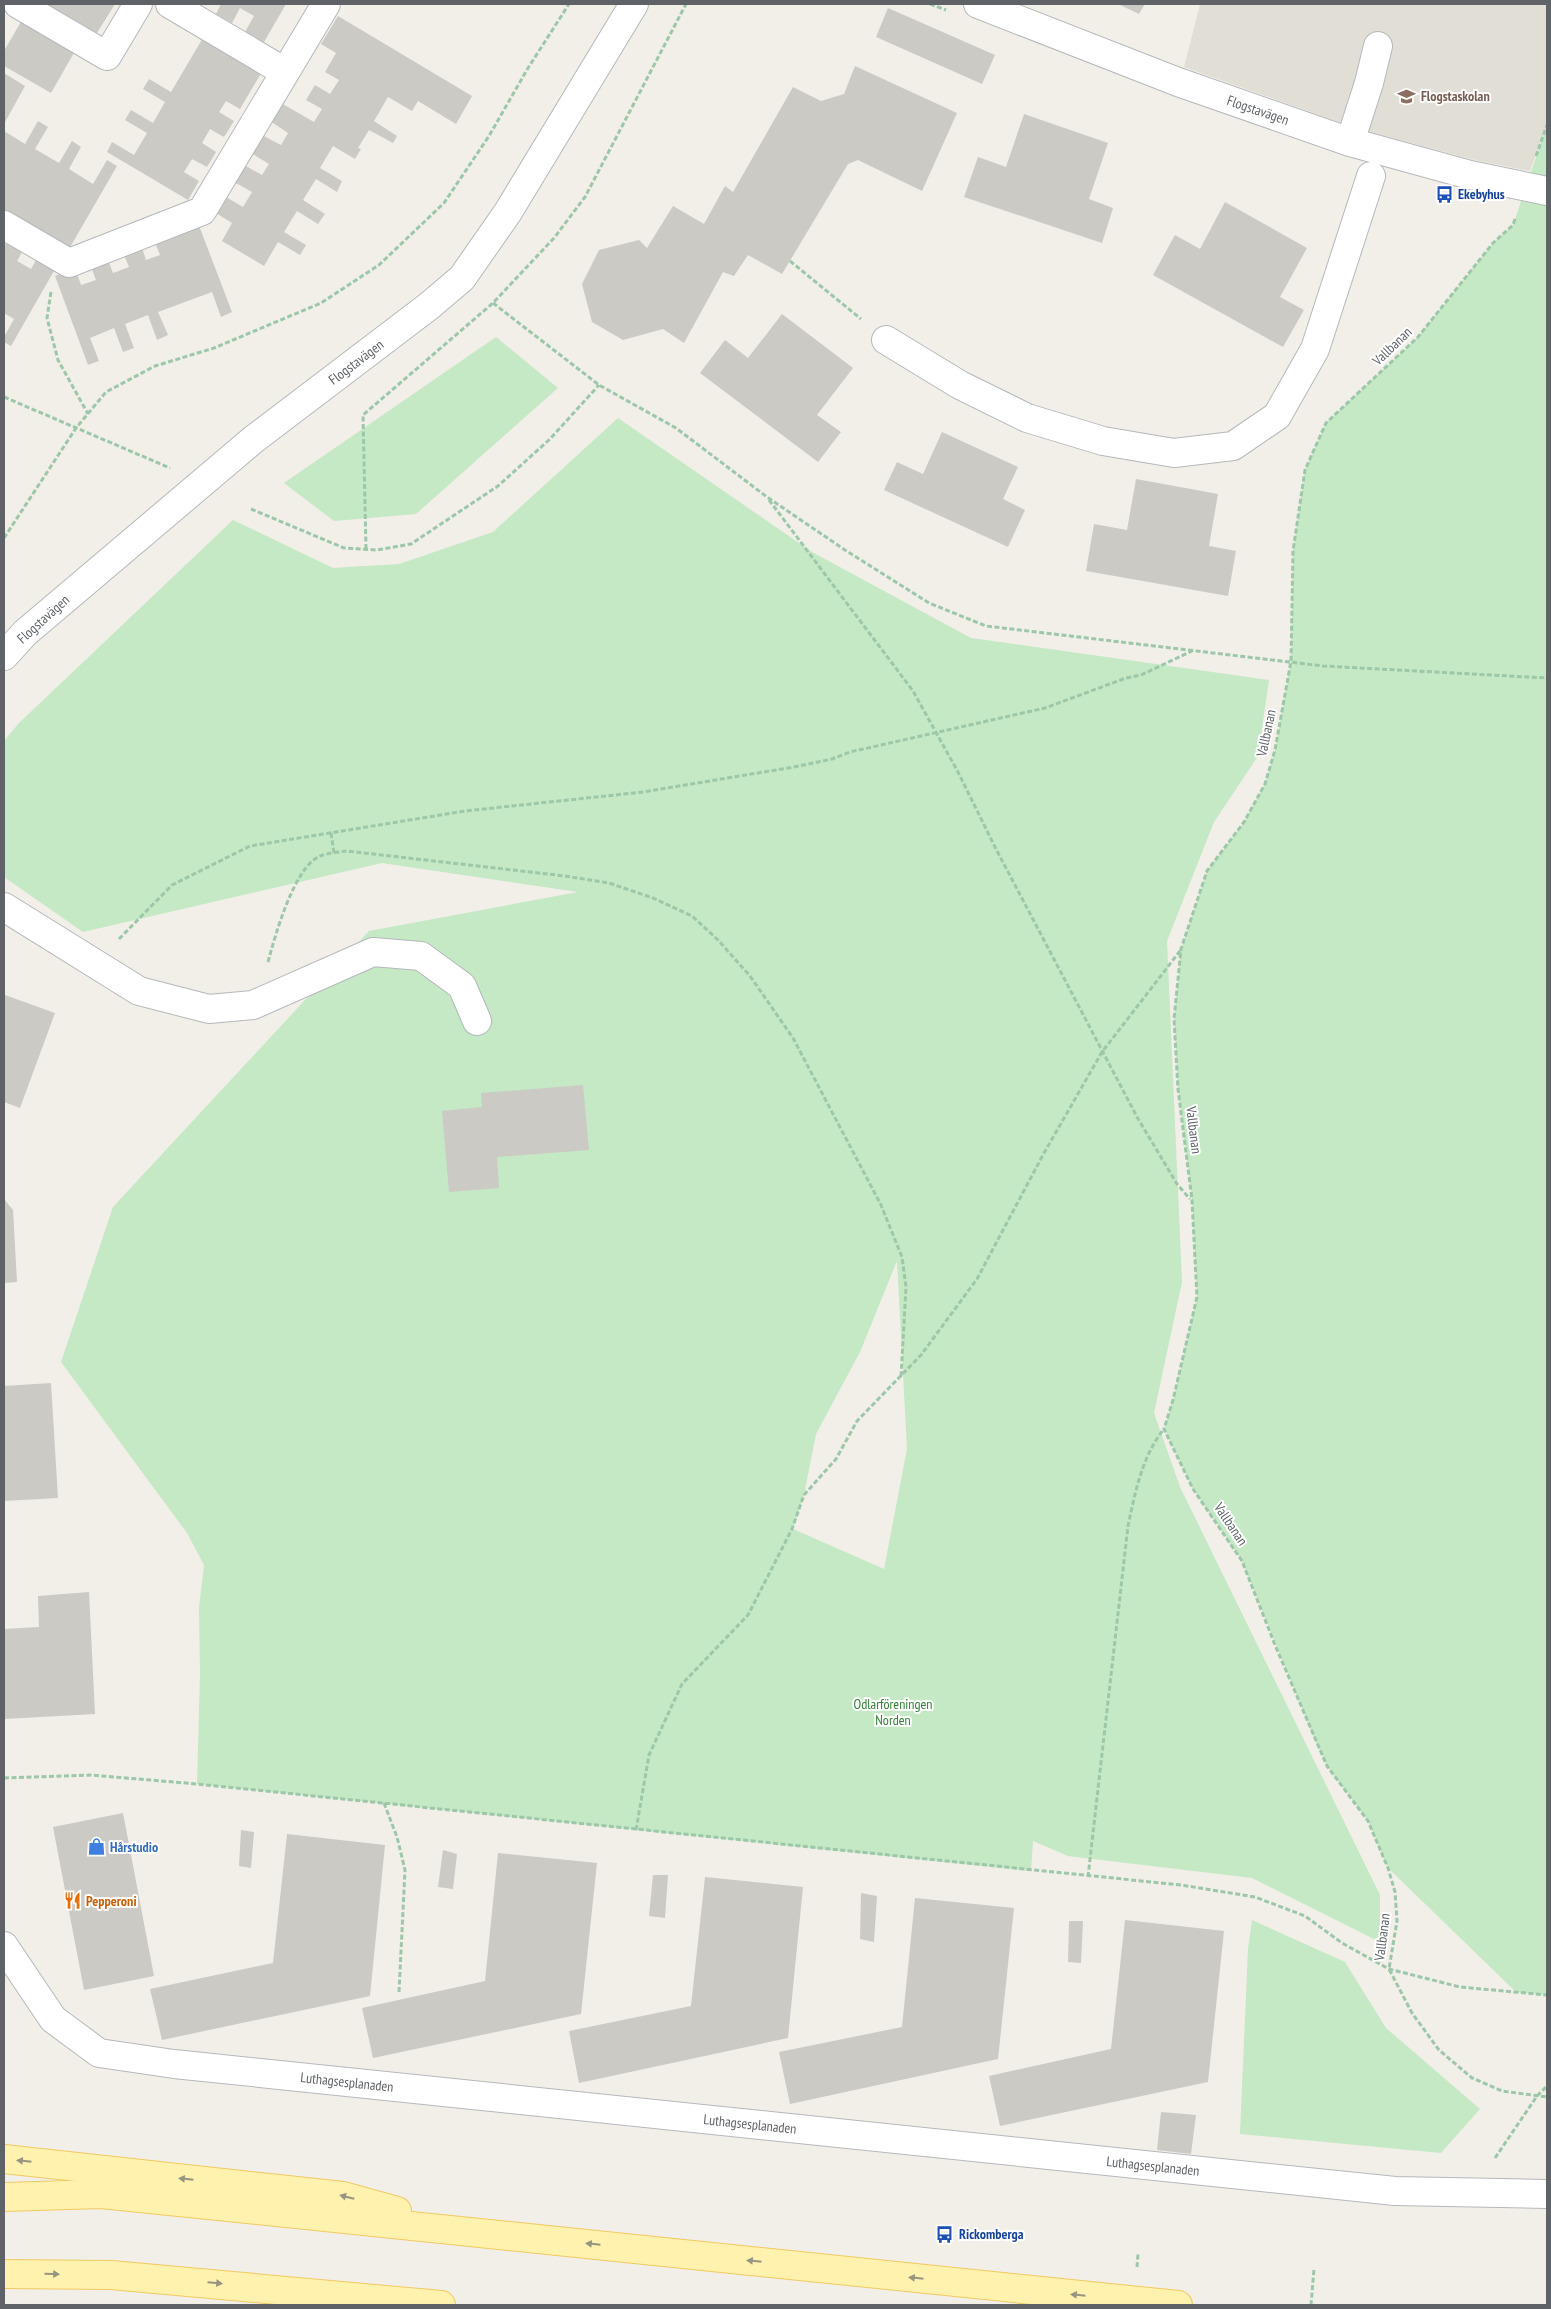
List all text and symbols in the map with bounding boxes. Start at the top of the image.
school or university icon: Flogstaskolan [1397,86,1417,106]
place label: Flogstaskolan [1421,87,1490,105]
street label: Flogstavägen [1225,91,1291,129]
bus stop icon: Ekebyhus [1434,184,1454,204]
place label: Ekebyhus [1458,185,1505,203]
street label: Vallbanan [1368,323,1415,370]
street label: Flogstavägen [325,335,387,389]
street label: Flogstavägen [13,591,73,647]
street label: Vallbanan [1252,708,1280,759]
street label: Vallbanan [1182,1104,1206,1155]
street label: Vallbanan [1210,1498,1252,1549]
park label: Odlarföreningen Norden [854,1695,932,1729]
shop icon: Hårstudio [86,1837,106,1857]
place label: Hårstudio [110,1838,158,1856]
restaurant icon: Pepperoni [62,1891,82,1911]
place label: Pepperoni [86,1892,137,1910]
street label: Vallbanan [1370,1912,1394,1963]
street label: Luthagsesplanaden [300,2068,394,2096]
street label: Luthagsesplanaden [703,2110,797,2138]
street label: Luthagsesplanaden [1106,2152,1200,2180]
one-way arrow [16,2157,32,2165]
one-way arrow [177,2175,193,2183]
one-way arrow [339,2193,354,2201]
bus stop icon: Rickomberga [935,2224,955,2244]
place label: Rickomberga [959,2225,1024,2243]
one-way arrow [584,2240,600,2248]
one-way arrow [746,2257,762,2265]
one-way arrow [45,2270,61,2278]
one-way arrow [908,2274,924,2282]
one-way arrow [207,2280,223,2288]
one-way arrow [1069,2290,1085,2298]

